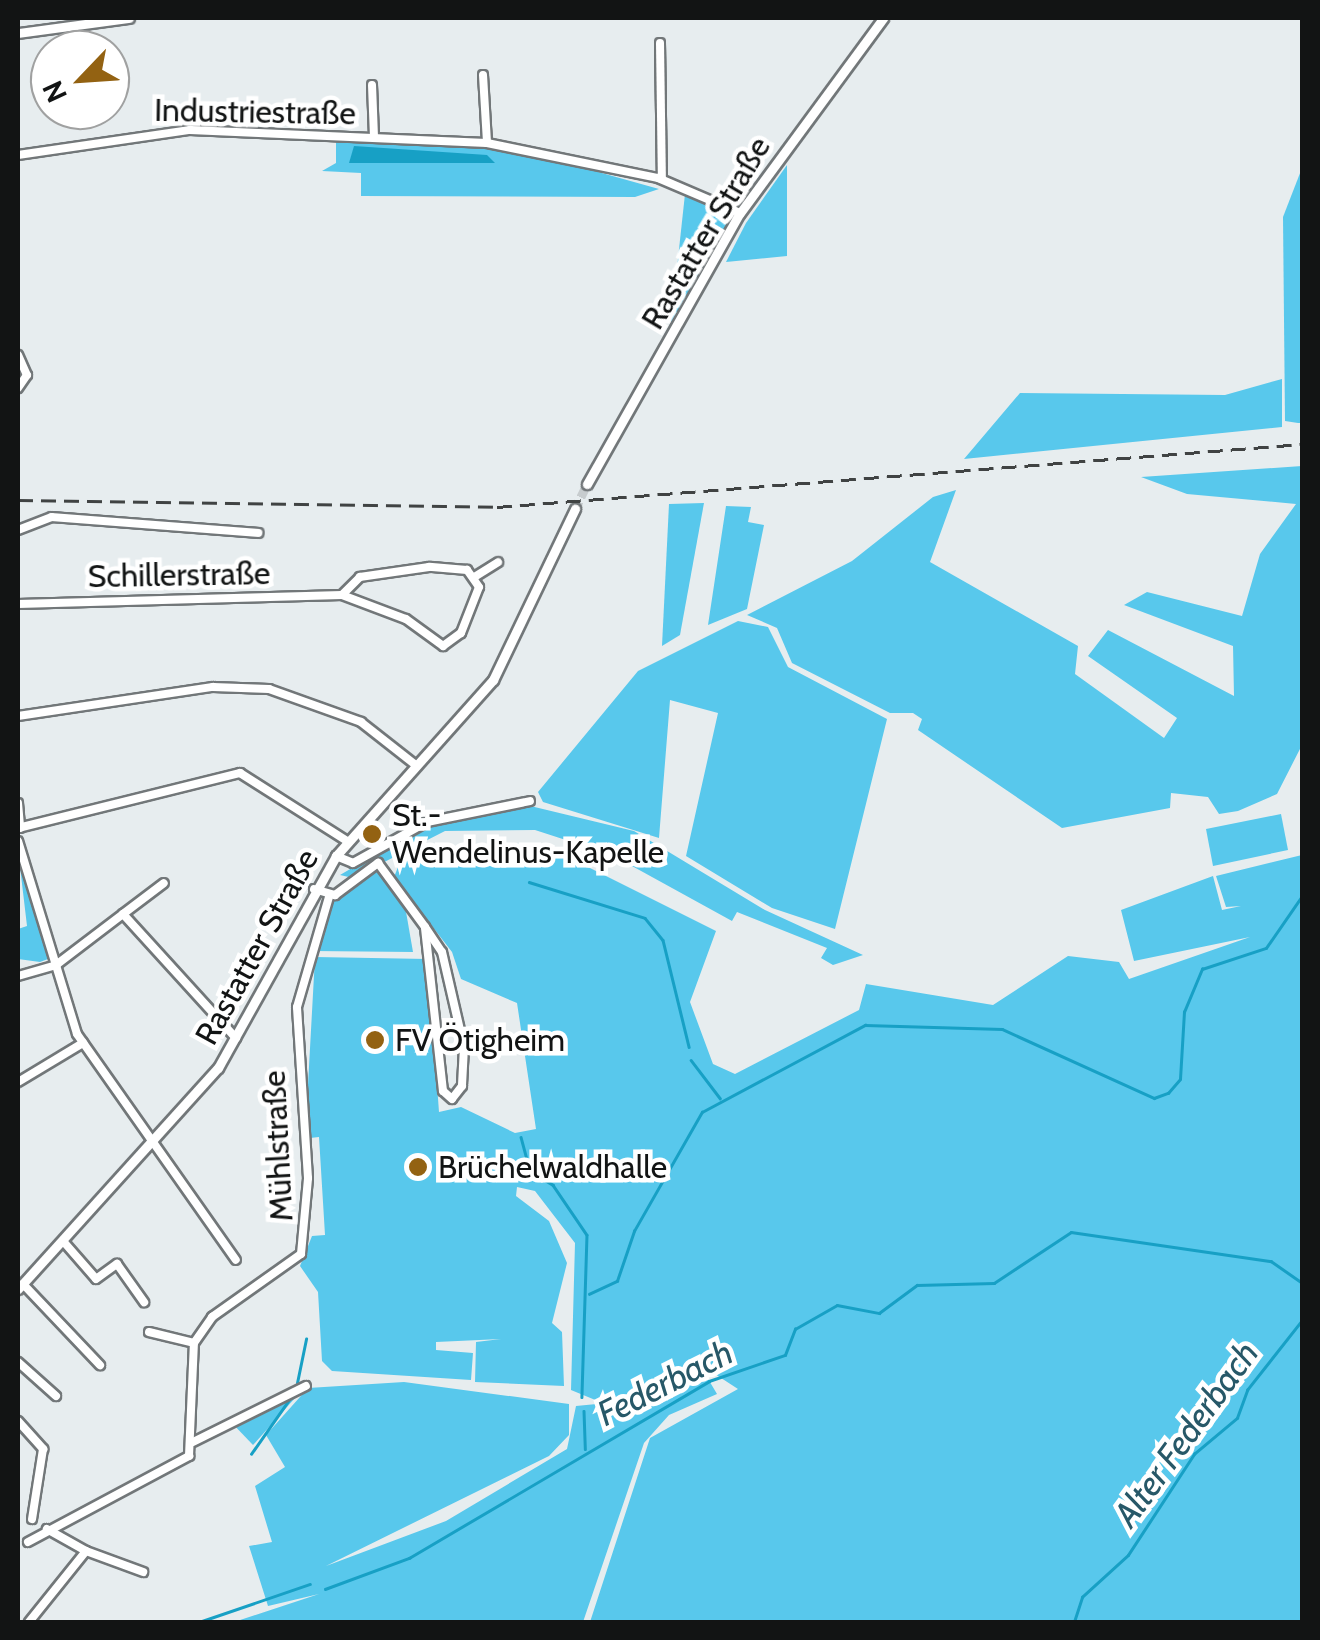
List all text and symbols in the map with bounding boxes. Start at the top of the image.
north arrow [30,30,130,130]
text: N [35,76,74,108]
street label: Industriestraße [154,91,356,133]
street label: Rastatter Straße [633,130,779,336]
street label: Schillerstraße [87,554,271,596]
place label: St.- Wendelinus-Kapelle [392,797,664,872]
marker: St.- Wendelinus-Kapelle [361,823,383,845]
street label: Rastatter Straße [187,843,327,1051]
place label: FV Ötigheim [395,1021,565,1059]
marker: FV Ötigheim [364,1029,386,1051]
street label: Mühlstraße [255,1069,301,1223]
place label: Brüchelwaldhalle [438,1148,667,1186]
marker: Brüchelwaldhalle [407,1156,429,1178]
water label: Federbach [590,1331,740,1435]
water label: Alter Federbach [1105,1333,1267,1535]

